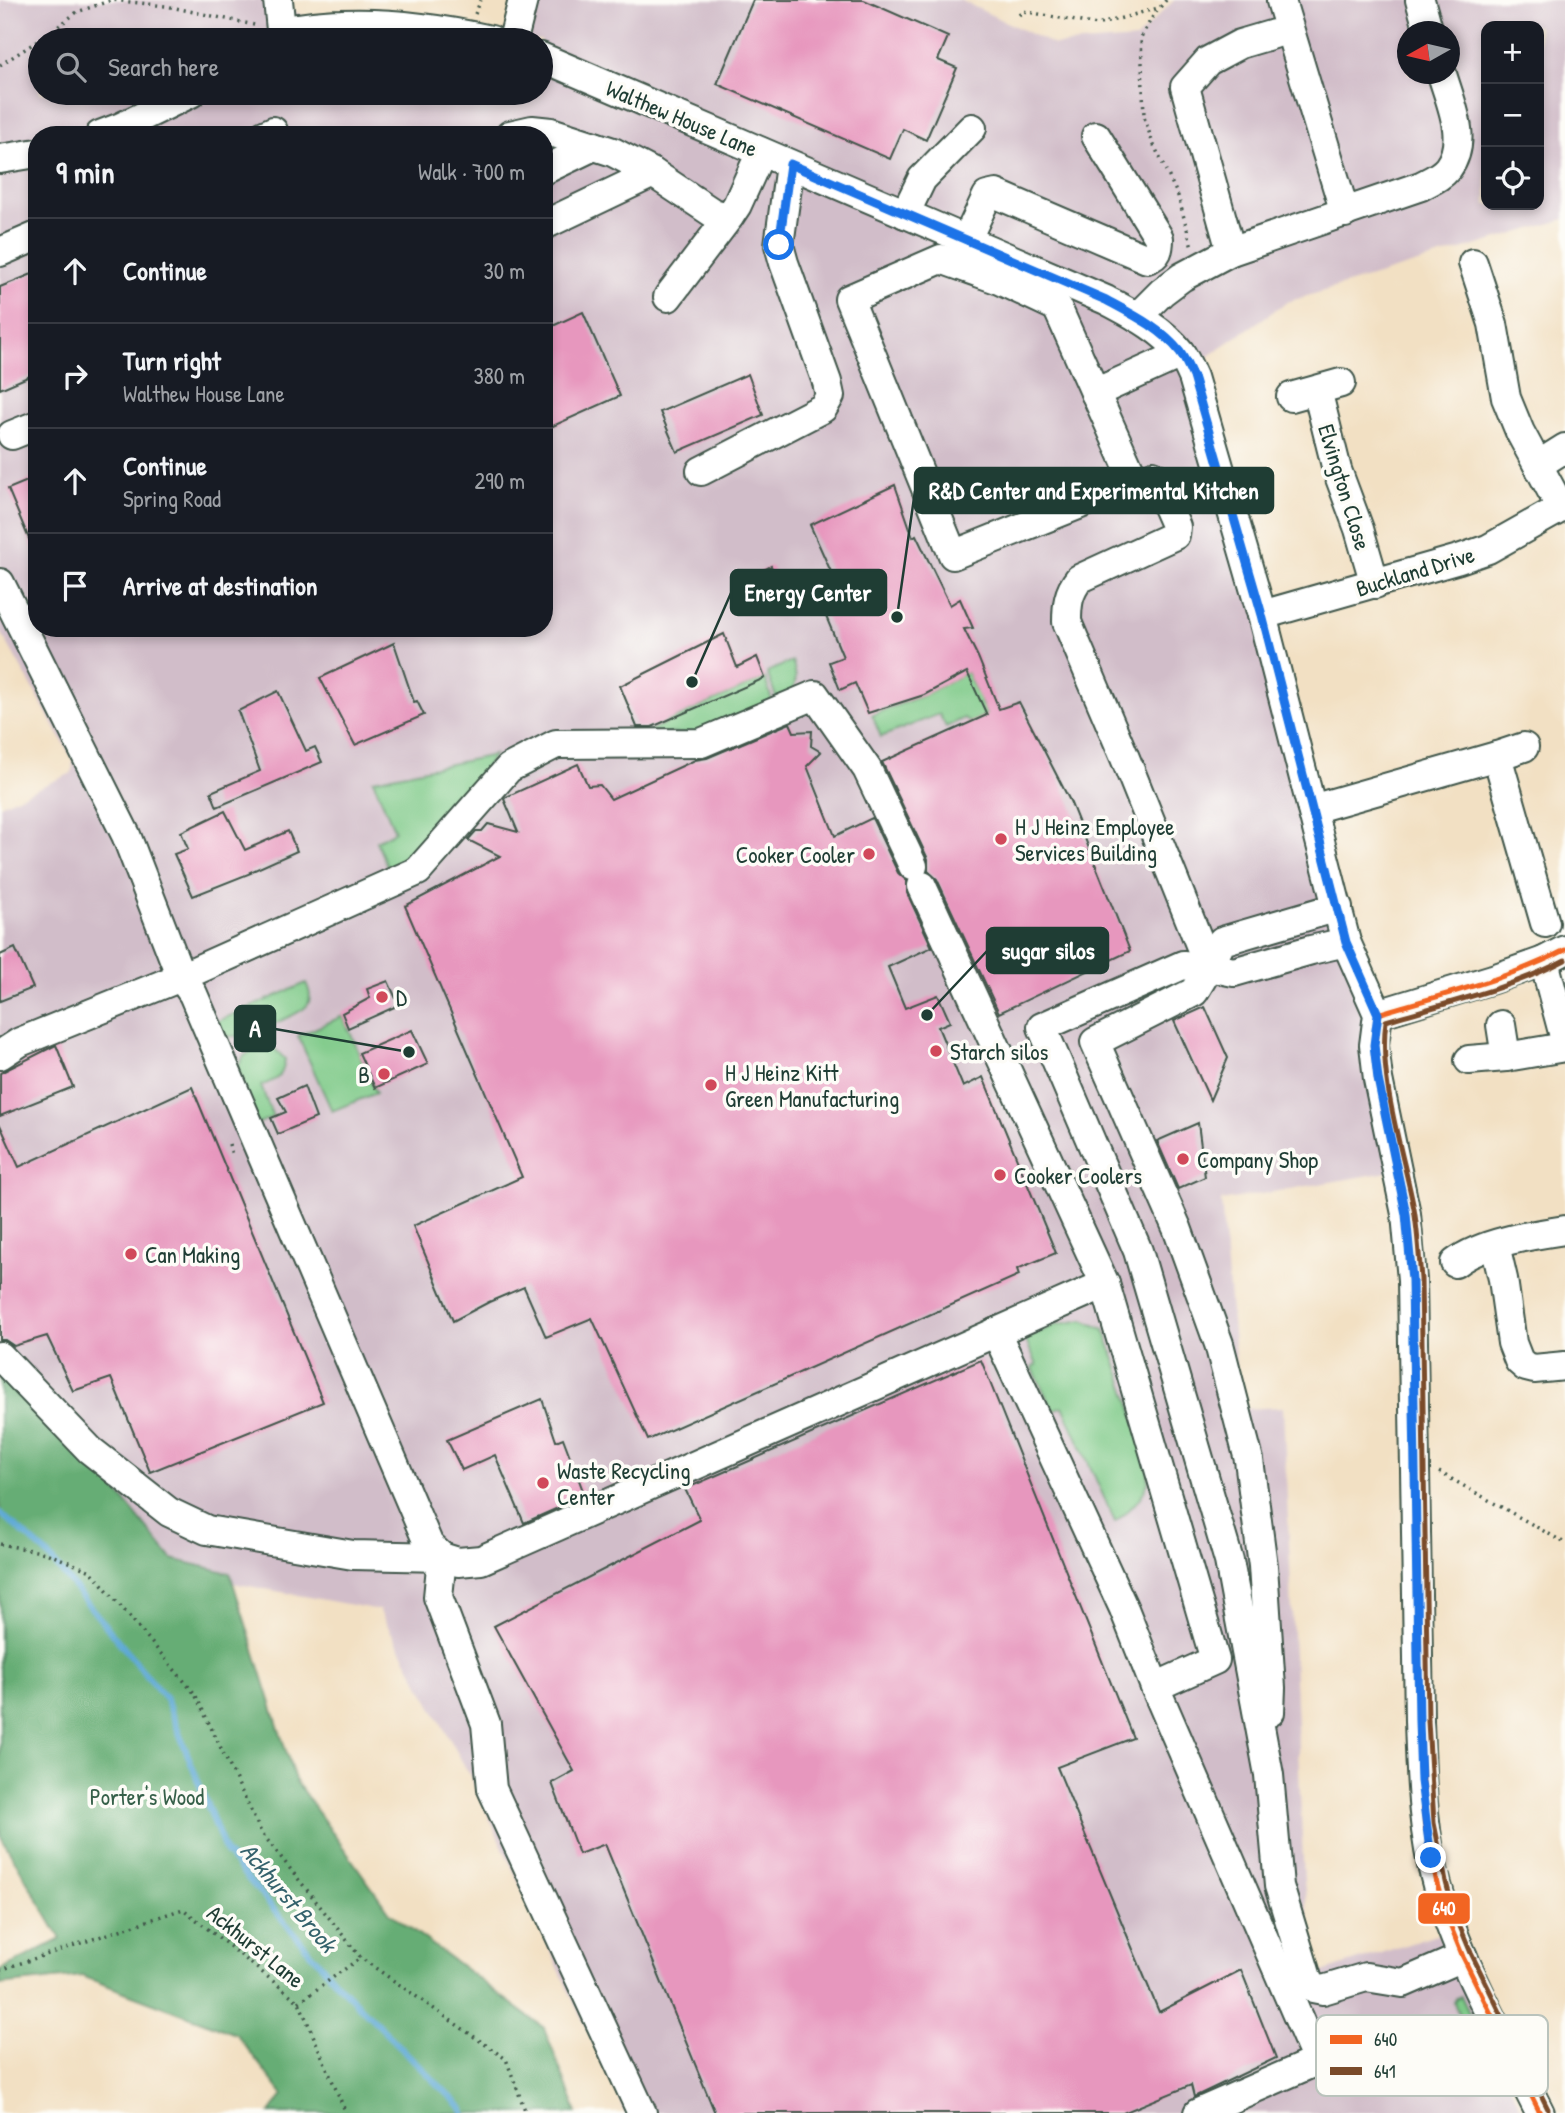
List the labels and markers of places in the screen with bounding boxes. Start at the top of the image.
callout: R&D Center and Experimental Kitchen [915,468,1273,513]
callout: Energy Center [731,570,886,615]
place label: H J Heinz Employee Services Building [1015,811,1175,868]
marker: H J Heinz Employee Services Building [993,831,1009,847]
place label: Cooker Cooler [736,839,855,870]
marker: Cooker Cooler [861,846,877,862]
callout: sugar silos [987,928,1108,973]
place label: D [396,982,407,1013]
marker: D [374,989,390,1005]
callout: A [235,1006,275,1051]
place label: Starch silos [950,1036,1049,1067]
marker: Starch silos [928,1043,944,1059]
place label: H J Heinz Kitt Green Manufacturing [725,1057,899,1114]
place label: B [358,1059,370,1090]
marker: B [376,1066,392,1082]
marker: H J Heinz Kitt Green Manufacturing [703,1077,719,1093]
place label: Company Shop [1197,1144,1318,1175]
marker: Company Shop [1175,1151,1191,1167]
place label: Cooker Coolers [1014,1160,1142,1191]
marker: Cooker Coolers [992,1167,1008,1183]
place label: Can Making [145,1239,240,1270]
marker: Can Making [123,1246,139,1262]
place label: Waste Recycling Center [557,1455,690,1512]
marker: Waste Recycling Center [535,1475,551,1491]

